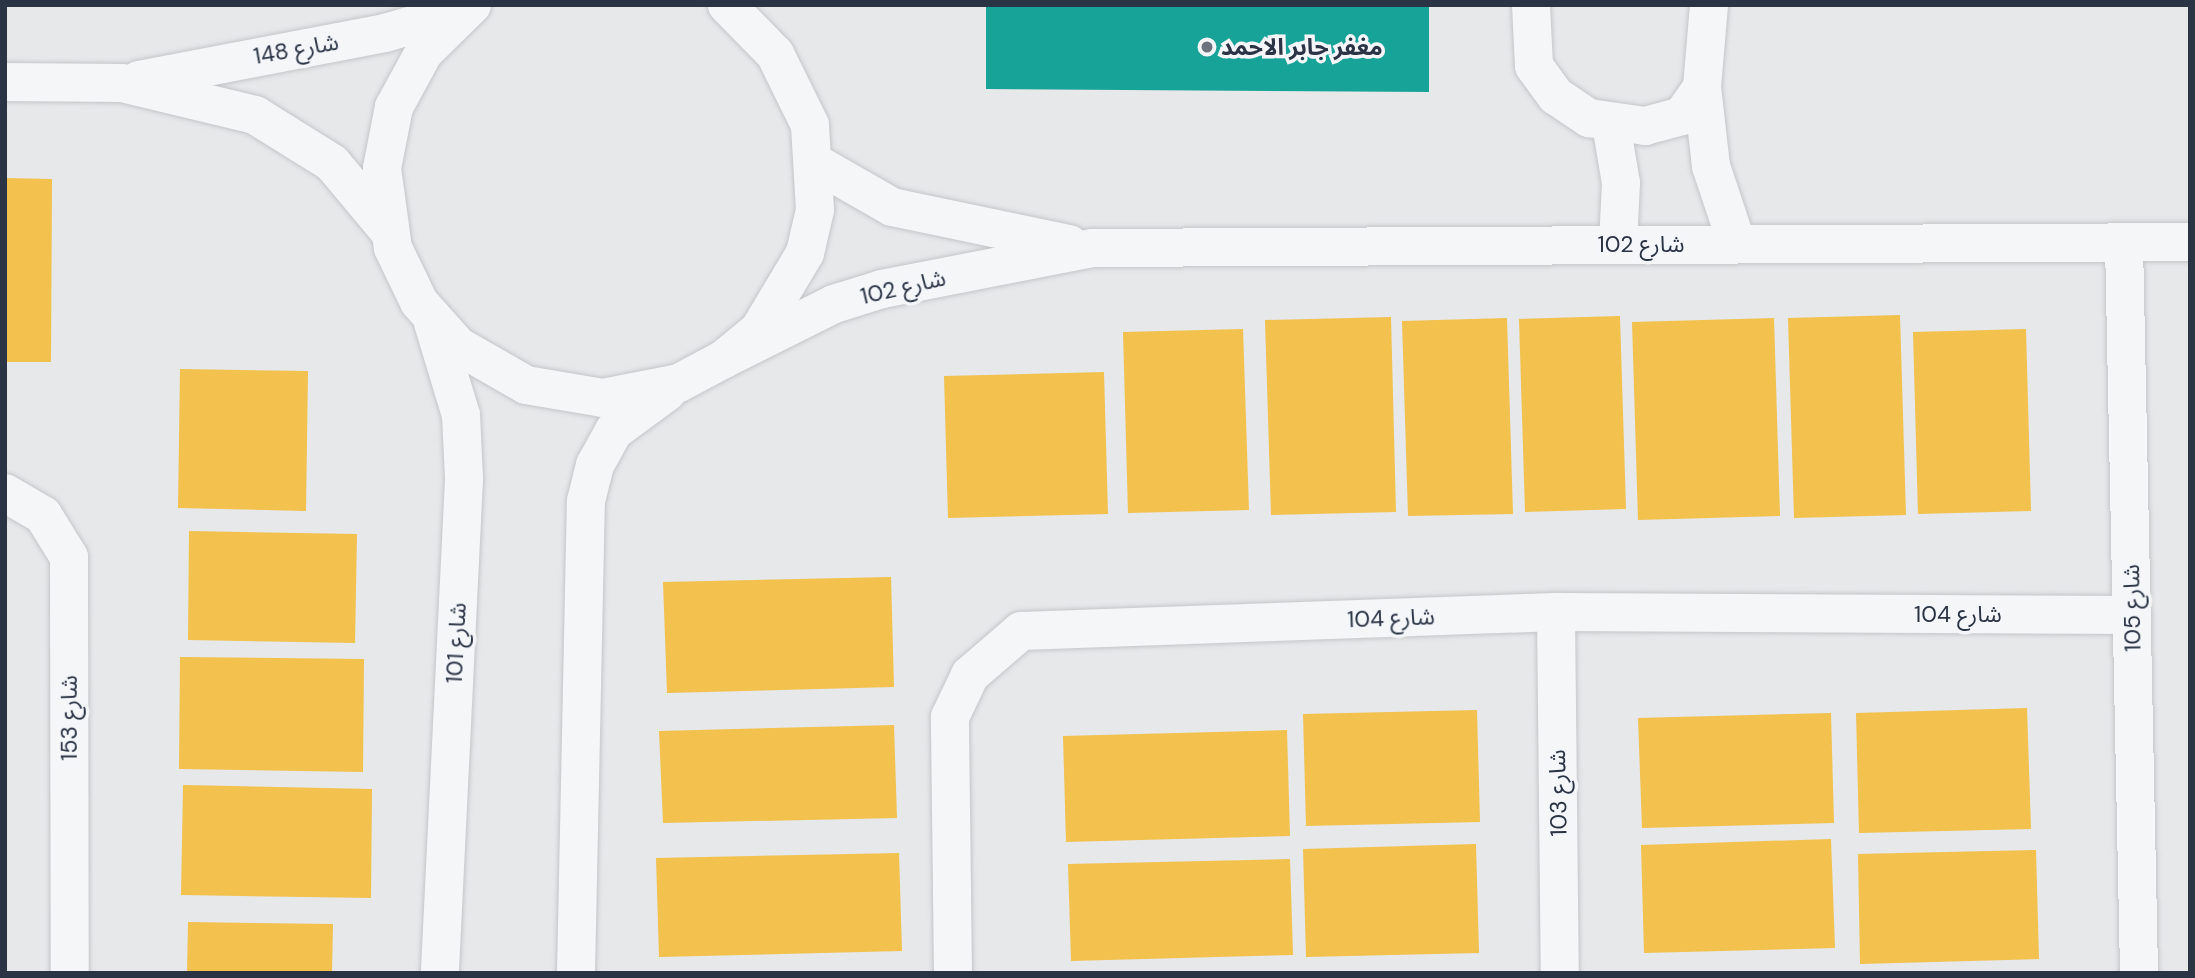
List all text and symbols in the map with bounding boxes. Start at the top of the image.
street label: شارع 148 [251,28,341,70]
place label: مغفر جابر الاحمد [1221,33,1383,61]
marker: مغفر جابر الاحمد [1199,39,1215,55]
street label: شارع 102 [1598,230,1684,258]
street label: شارع 102 [858,264,948,310]
street label: شارع 105 [2117,564,2147,652]
street label: شارع 104 [1914,600,2002,628]
street label: شارع 101 [440,602,472,684]
street label: شارع 104 [1347,603,1435,633]
street label: شارع 153 [55,675,83,761]
street label: شارع 103 [1543,749,1573,837]

